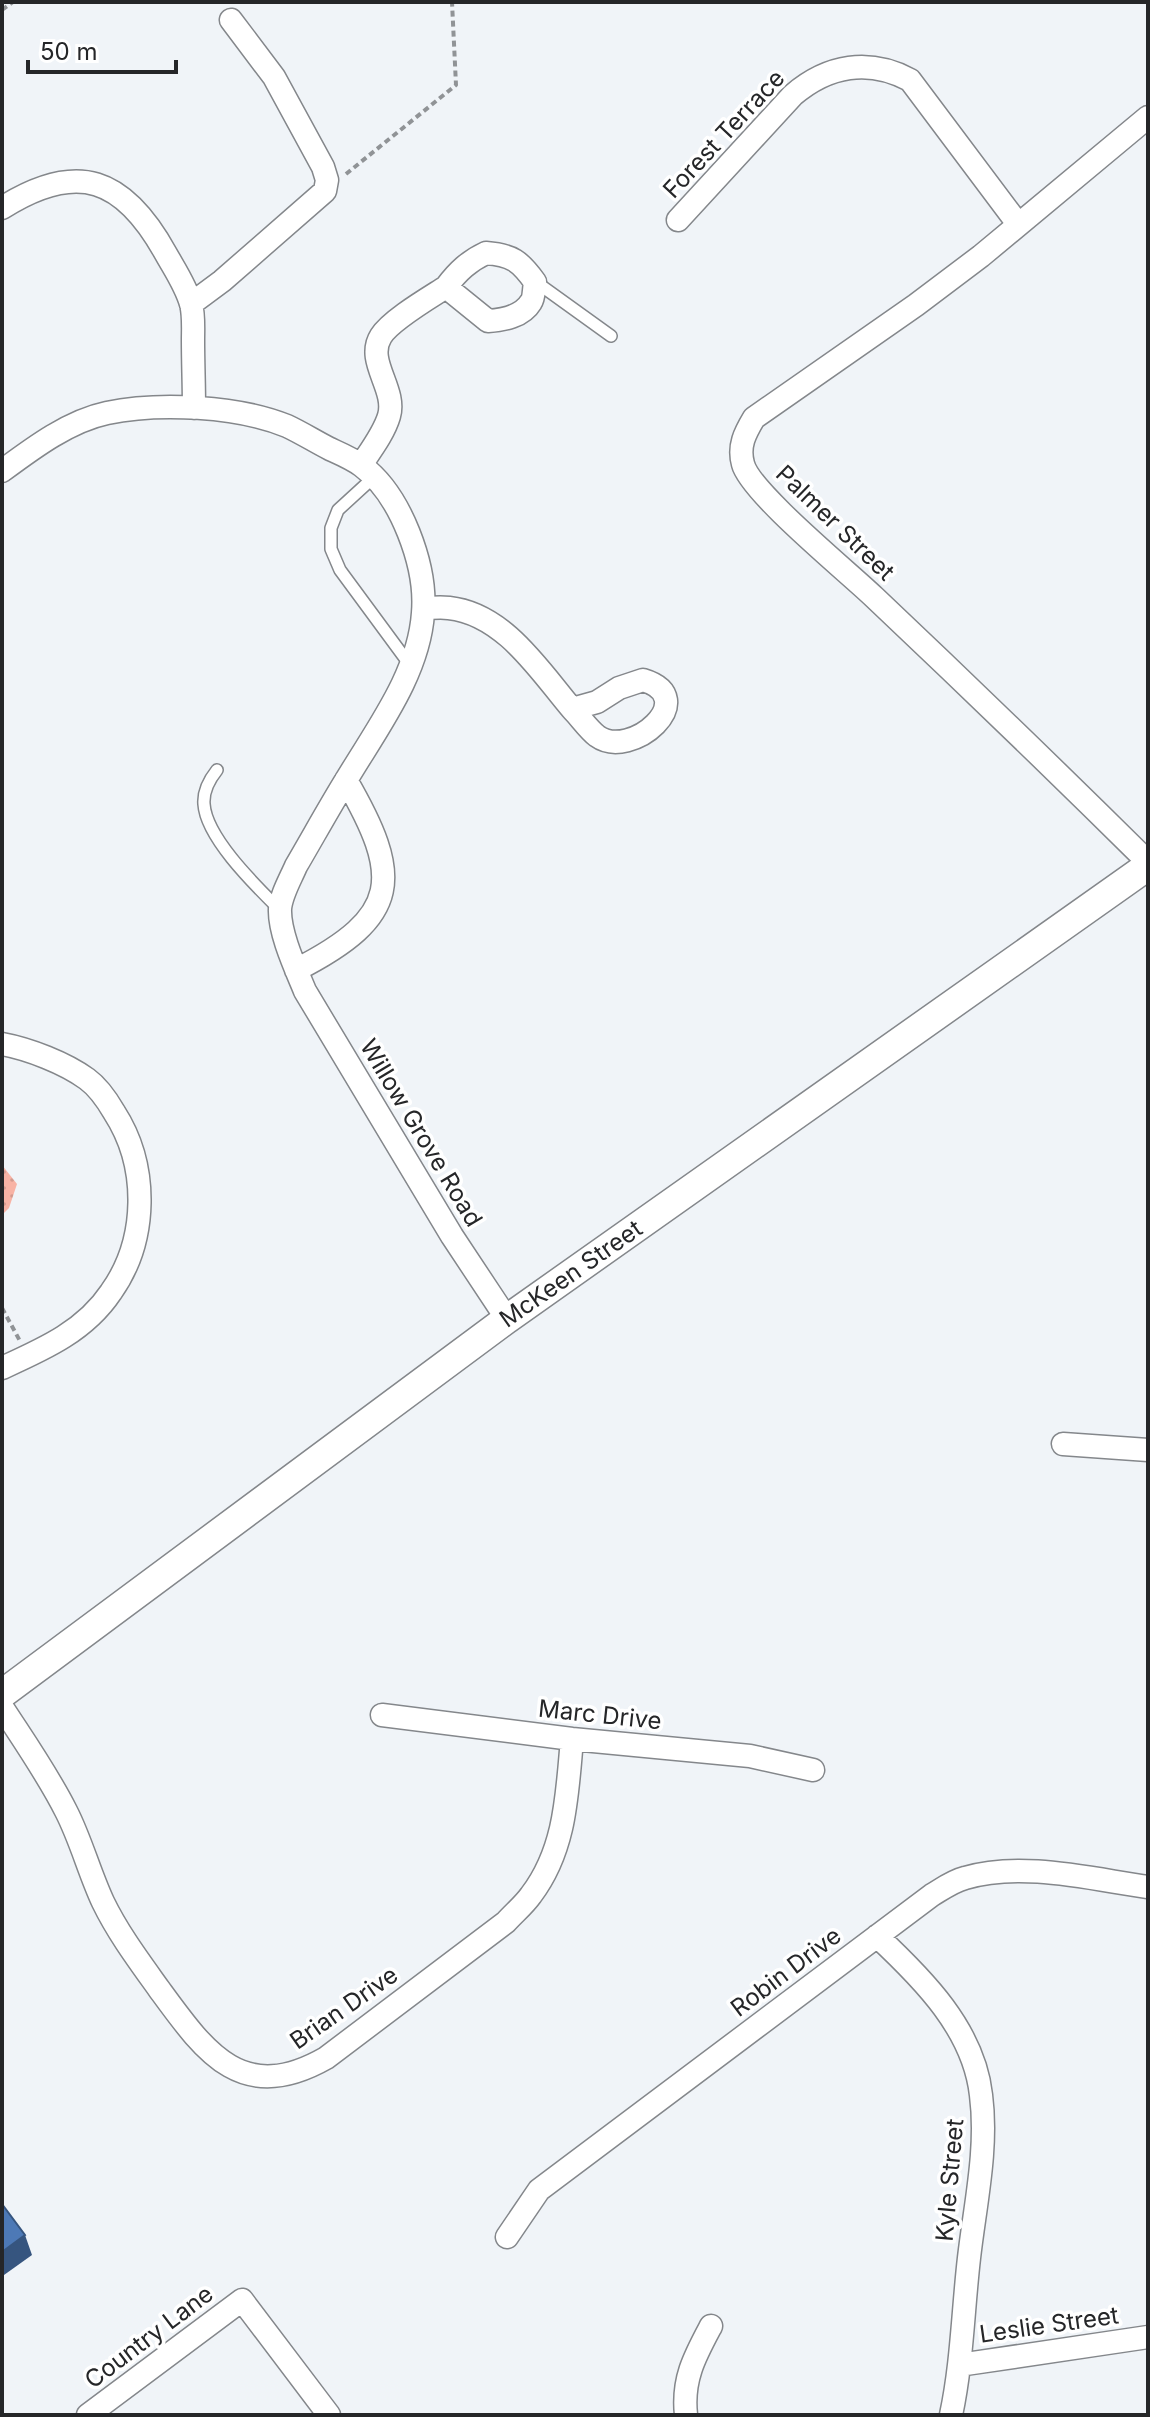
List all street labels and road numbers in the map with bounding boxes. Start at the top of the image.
street label: Forest Terrace [657,64,790,204]
street label: Palmer Street [770,459,901,586]
street label: Willow Grove Road [354,1034,489,1232]
street label: McKeen Street [494,1214,648,1333]
street label: Marc Drive [537,1694,663,1735]
street label: Robin Drive [725,1921,847,2022]
street label: Brian Drive [284,1960,403,2055]
street label: Kyle Street [930,2117,969,2243]
street label: Country Lane [79,2279,219,2394]
street label: Leslie Street [977,2300,1121,2349]

